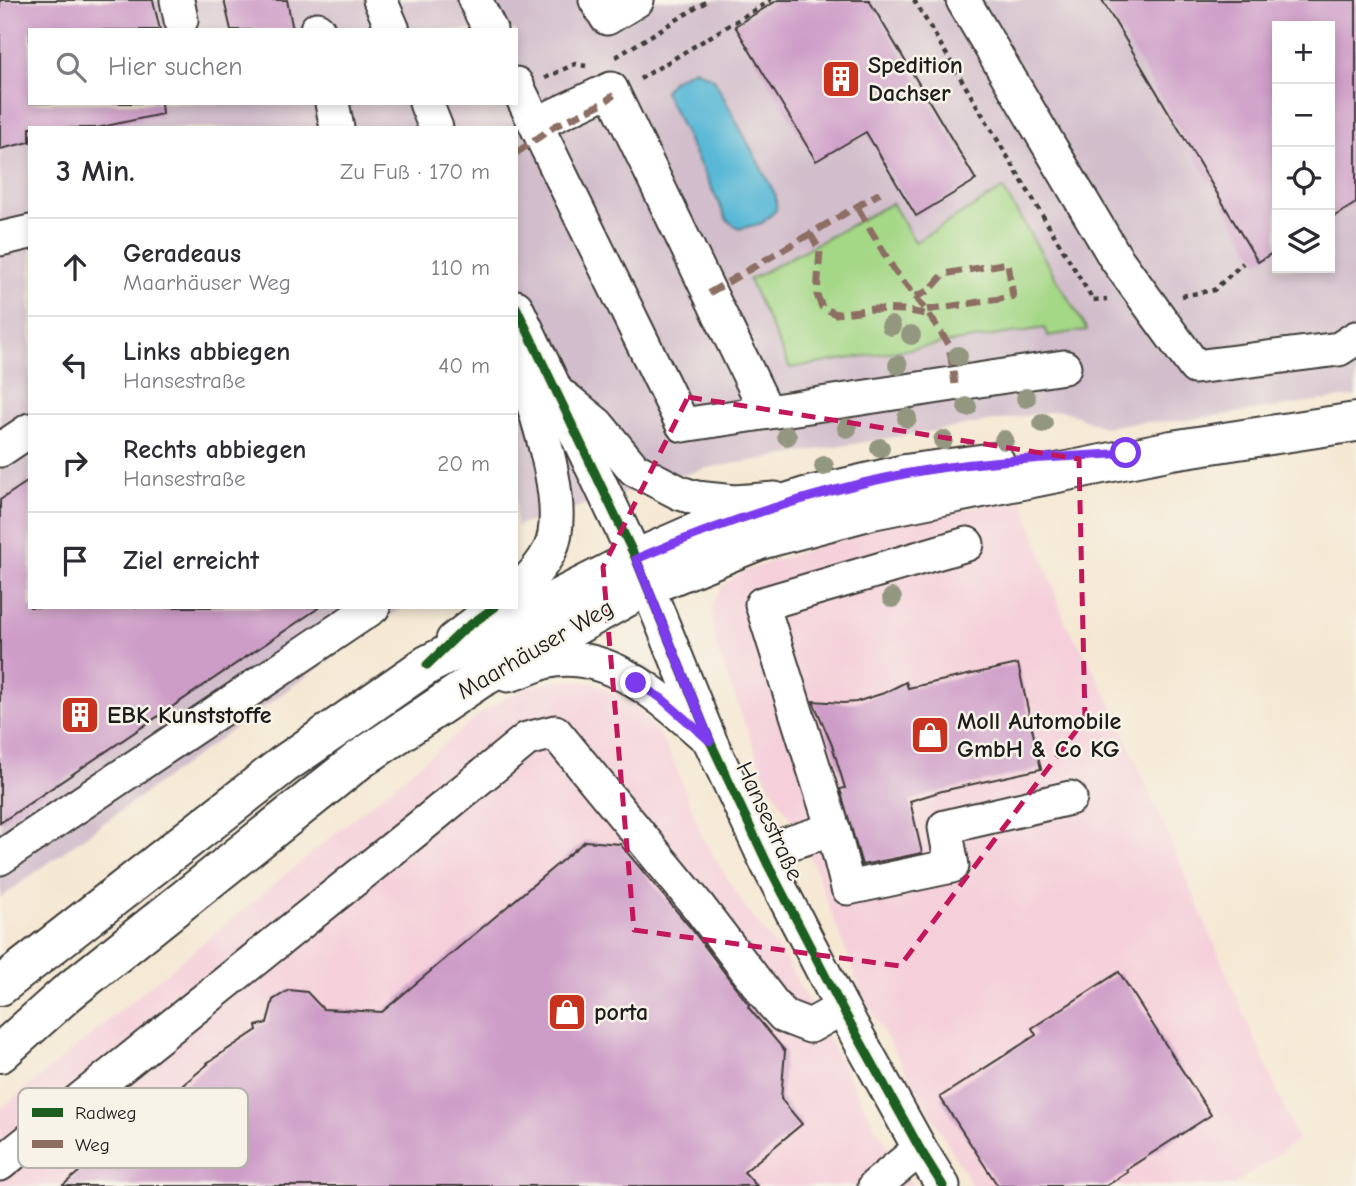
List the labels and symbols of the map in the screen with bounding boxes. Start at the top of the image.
place label: Spedition Dachser [868,51,963,107]
building icon: Spedition Dachser [820,58,862,100]
route start [1110,437,1141,468]
street label: Maarhäuser Weg [452,593,618,705]
route end [620,667,651,698]
building icon: EBK Kunststoffe [59,694,101,736]
place label: EBK Kunststoffe [107,701,272,729]
place label: Moll Automobile GmbH & Co KG [957,707,1122,763]
shop icon: Moll Automobile GmbH & Co KG [909,714,951,756]
street label: Hansestraße [730,757,810,885]
shop icon: porta [546,991,588,1033]
place label: porta [594,998,648,1026]
legend [18,1088,248,1168]
text: Radweg [75,1102,137,1124]
text: Weg [75,1134,110,1156]

